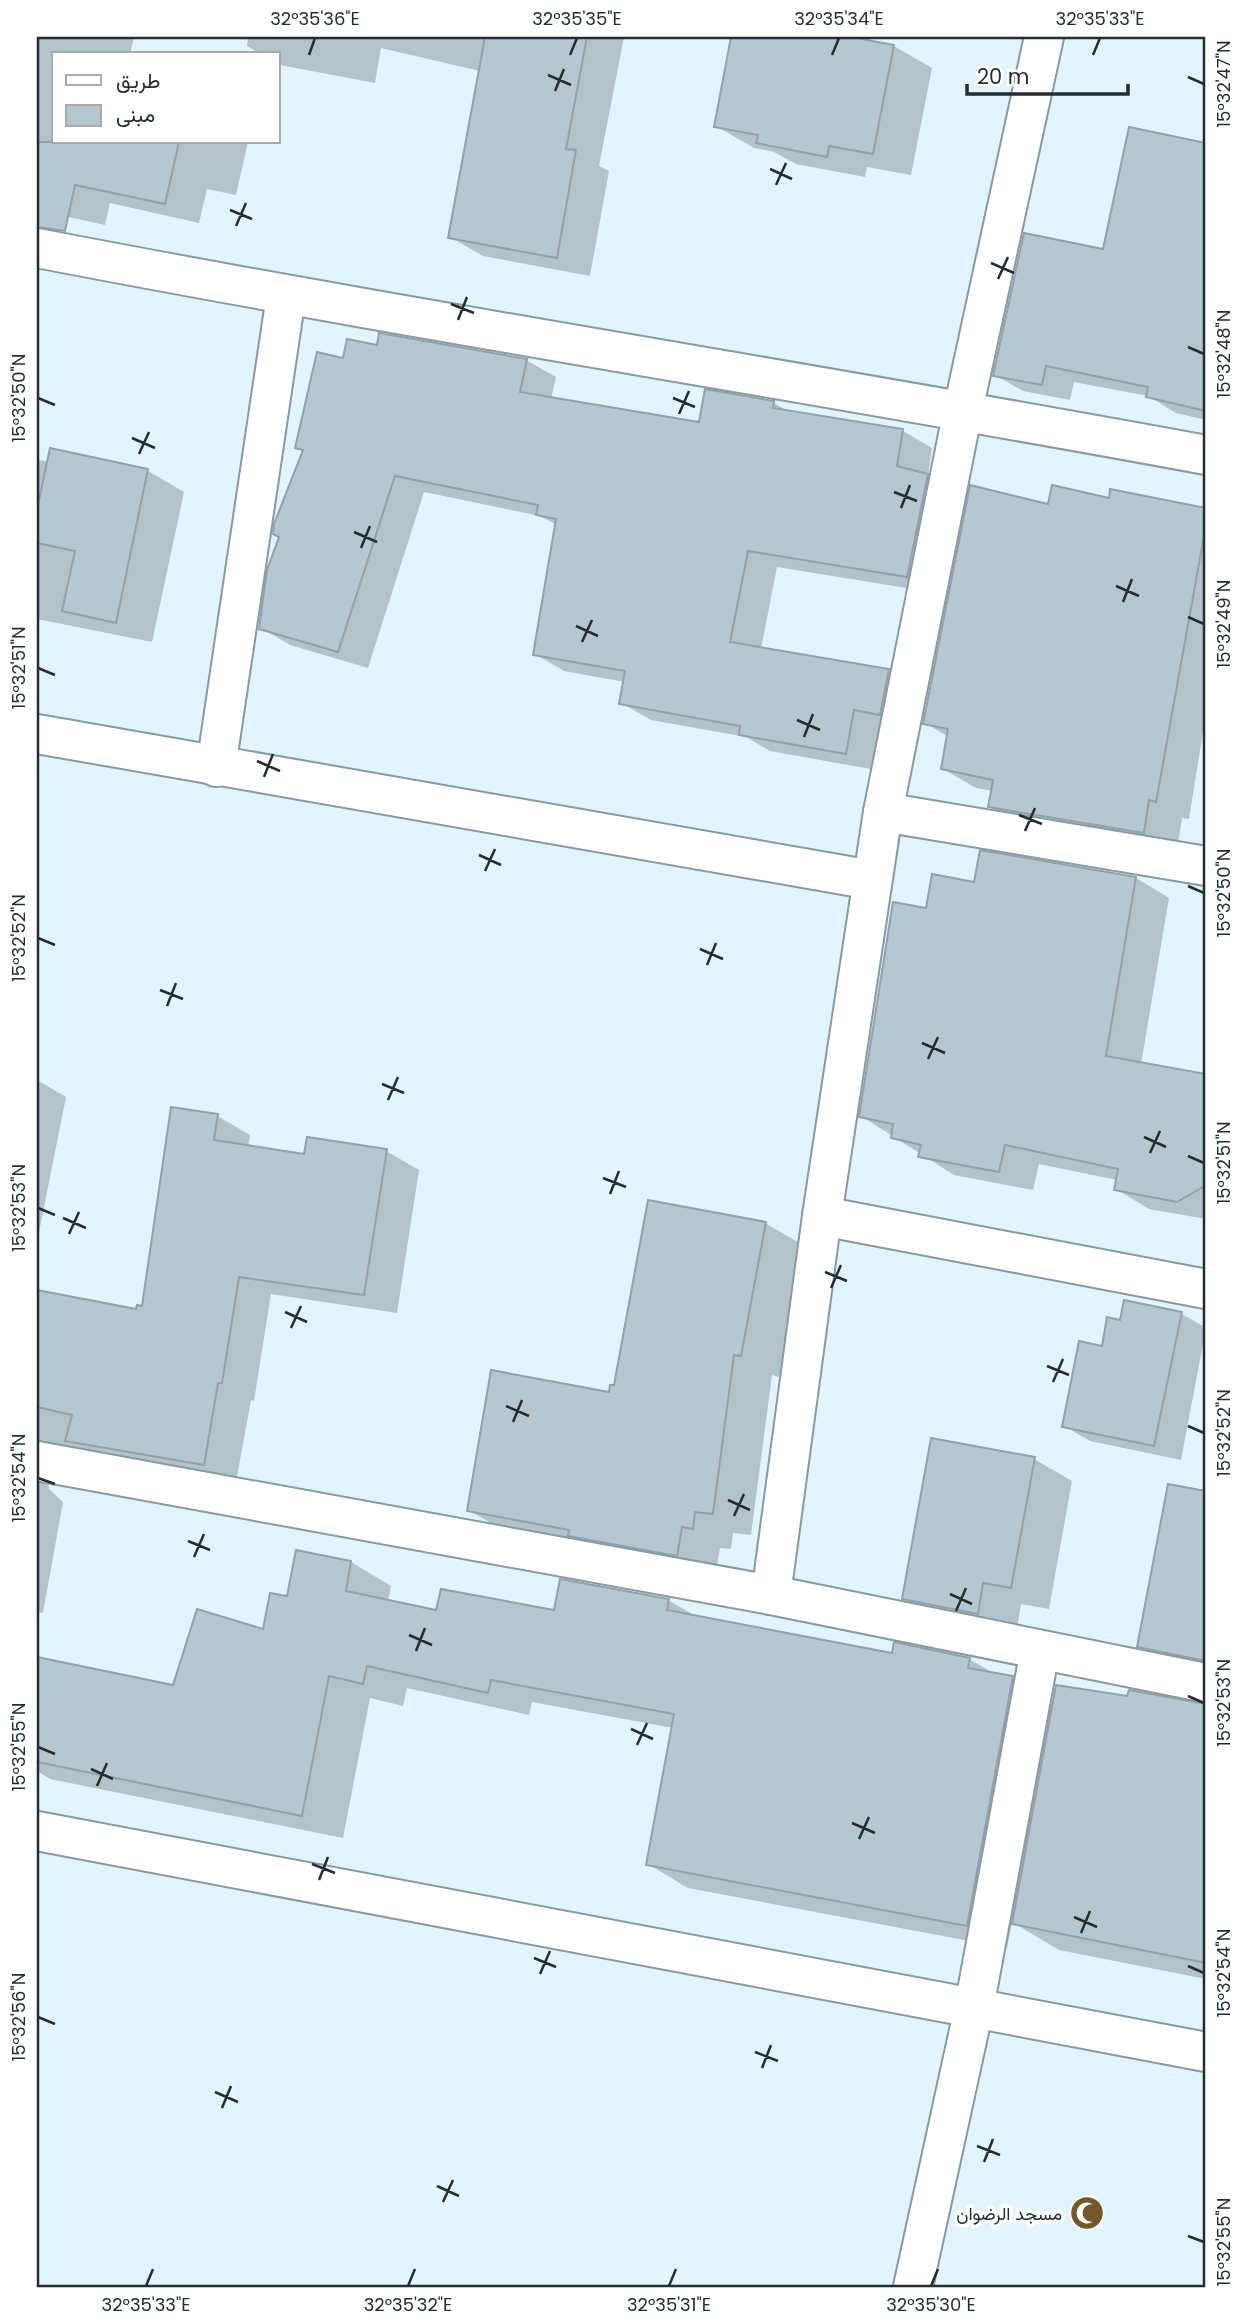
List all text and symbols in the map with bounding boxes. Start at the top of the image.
text: 32°35'36"E [270,6,360,31]
text: 32°35'35"E [532,6,622,31]
text: 32°35'34"E [794,6,884,31]
text: 32°35'33"E [1056,6,1144,31]
text: 15°32'47"N [1211,40,1236,128]
legend [52,52,280,144]
scale bar [967,52,1128,96]
text: 20 m [977,62,1030,91]
text: طريق [116,66,161,95]
text: مبنى [116,100,155,129]
text: 15°32'48"N [1211,310,1236,398]
text: 15°32'50"N [6,354,31,442]
text: 15°32'49"N [1211,580,1236,668]
text: 15°32'51"N [6,626,31,710]
text: 15°32'50"N [1211,849,1236,937]
text: 15°32'52"N [6,894,31,982]
text: 15°32'51"N [1211,1121,1236,1205]
text: 15°32'53"N [6,1164,31,1252]
text: 15°32'52"N [1211,1389,1236,1477]
text: 15°32'54"N [6,1434,31,1522]
text: 15°32'53"N [1211,1659,1236,1747]
text: 15°32'55"N [6,1703,31,1791]
text: 15°32'54"N [1211,1929,1236,2017]
text: 15°32'56"N [6,1973,31,2061]
mosque icon: مسجد الرضوان [1068,2194,1106,2232]
text: 15°32'55"N [1211,2198,1236,2286]
place label: مسجد الرضوان [956,2201,1062,2226]
text: 32°35'33"E [102,2292,190,2317]
text: 32°35'32"E [364,2292,452,2317]
text: 32°35'31"E [627,2292,711,2317]
text: 32°35'30"E [886,2292,976,2317]

